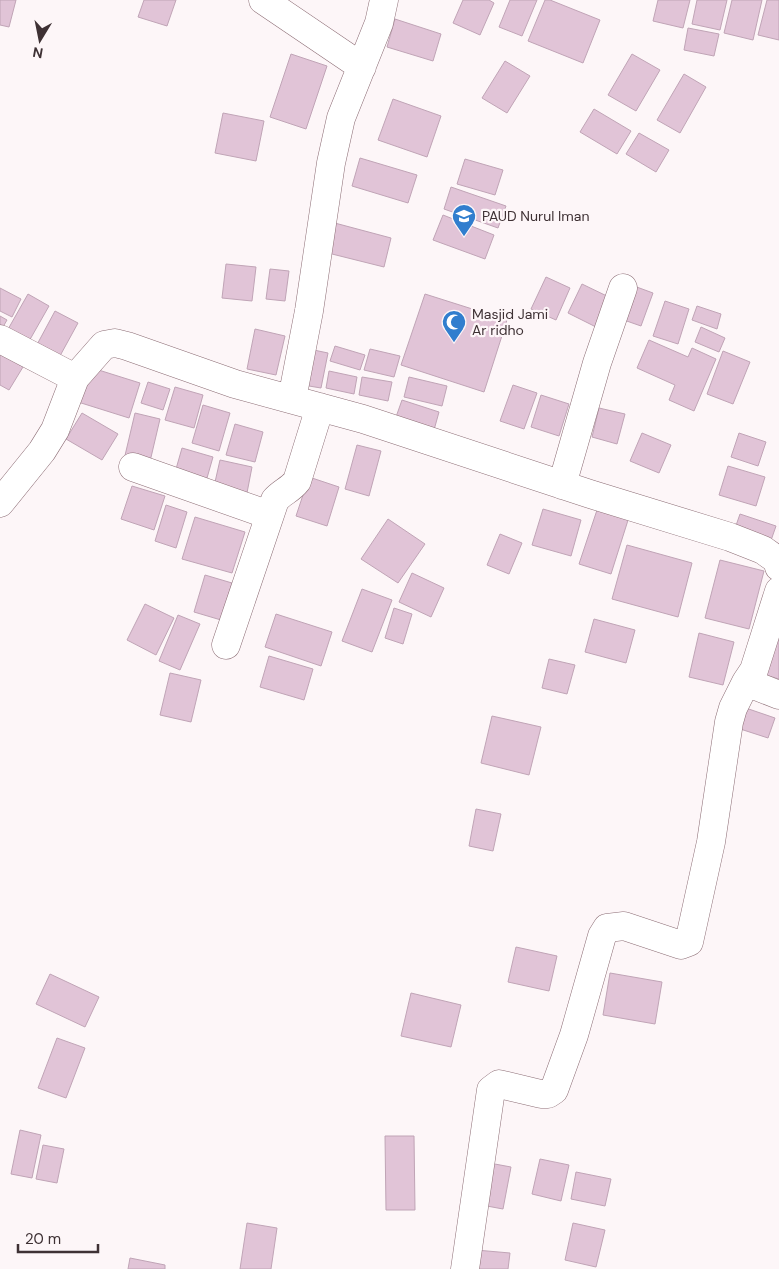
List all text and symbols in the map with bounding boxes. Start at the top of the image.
north arrow [15,15,65,65]
text: N [31,43,44,63]
school or university icon: PAUD Nurul Iman [451,203,477,237]
place label: PAUD Nurul Iman [482,207,589,225]
place label: Masjid Jami Ar ridho [472,305,548,339]
mosque icon: Masjid Jami Ar ridho [441,309,467,343]
scale bar [18,1222,98,1254]
text: 20 m [25,1229,61,1249]

